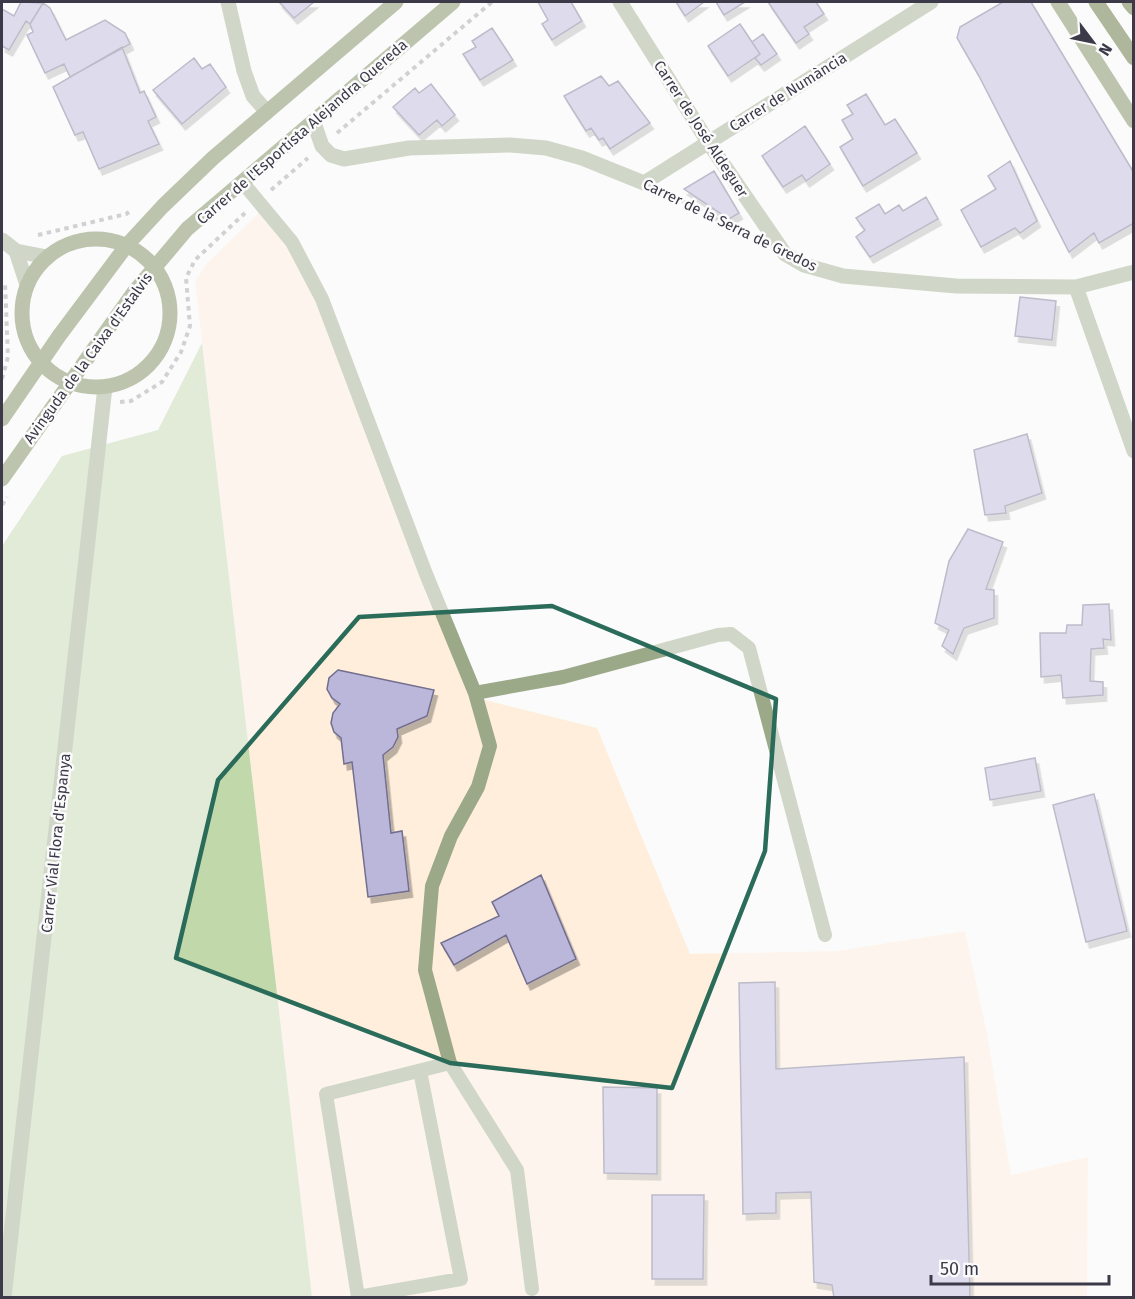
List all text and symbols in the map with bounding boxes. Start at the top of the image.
north arrow [1063,12,1123,72]
street label: Carrer de l'Esportista Alejandra Quereda [193,36,411,228]
text: N [1094,40,1116,59]
street label: Carrer de Numància [726,49,850,135]
street label: Carrer de José Aldeguer [650,57,752,201]
street label: Carrer de la Serra de Gredos [640,175,820,275]
street label: Avinguda de la Caixa d'Estalvis [20,269,156,447]
street label: Carrer Vial Flora d'Espanya [38,752,74,934]
scale bar [931,1248,1110,1286]
text: 50 m [940,1258,979,1280]

